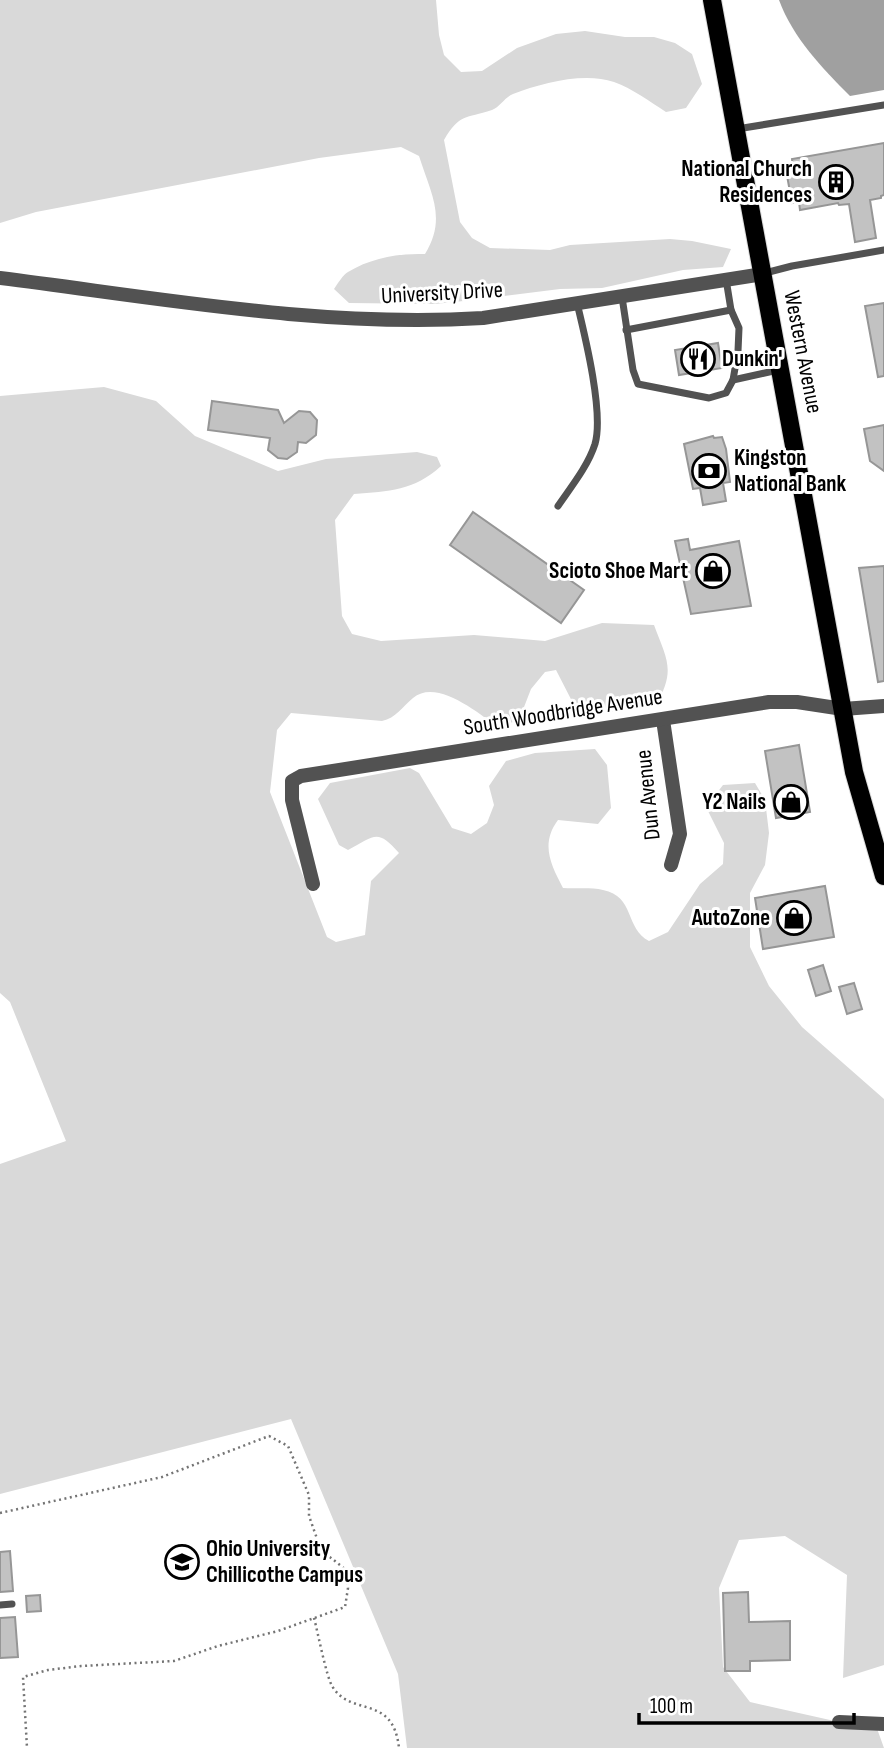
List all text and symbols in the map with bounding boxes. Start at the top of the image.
place label: National Church Residences [681,155,812,209]
building icon: National Church Residences [817,163,855,201]
street label: University Drive [380,276,504,310]
street label: Western Avenue [777,288,829,416]
restaurant icon: Dunkin' [679,340,717,378]
place label: Dunkin' [722,345,782,373]
place label: Kingston National Bank [734,444,847,498]
bank icon: Kingston National Bank [690,452,728,490]
shop icon: Scioto Shoe Mart [694,552,732,590]
place label: Scioto Shoe Mart [549,557,688,585]
street label: South Woodbridge Avenue [462,682,664,742]
street label: Dun Avenue [629,748,667,842]
shop icon: Y2 Nails [772,783,810,821]
place label: Y2 Nails [702,788,766,816]
shop icon: AutoZone [775,899,813,937]
place label: AutoZone [691,904,770,932]
place label: Ohio University Chillicothe Campus [206,1535,363,1589]
school or university icon: Ohio University Chillicothe Campus [163,1543,201,1581]
scale bar [639,1682,854,1726]
text: 100 m [650,1694,693,1719]

